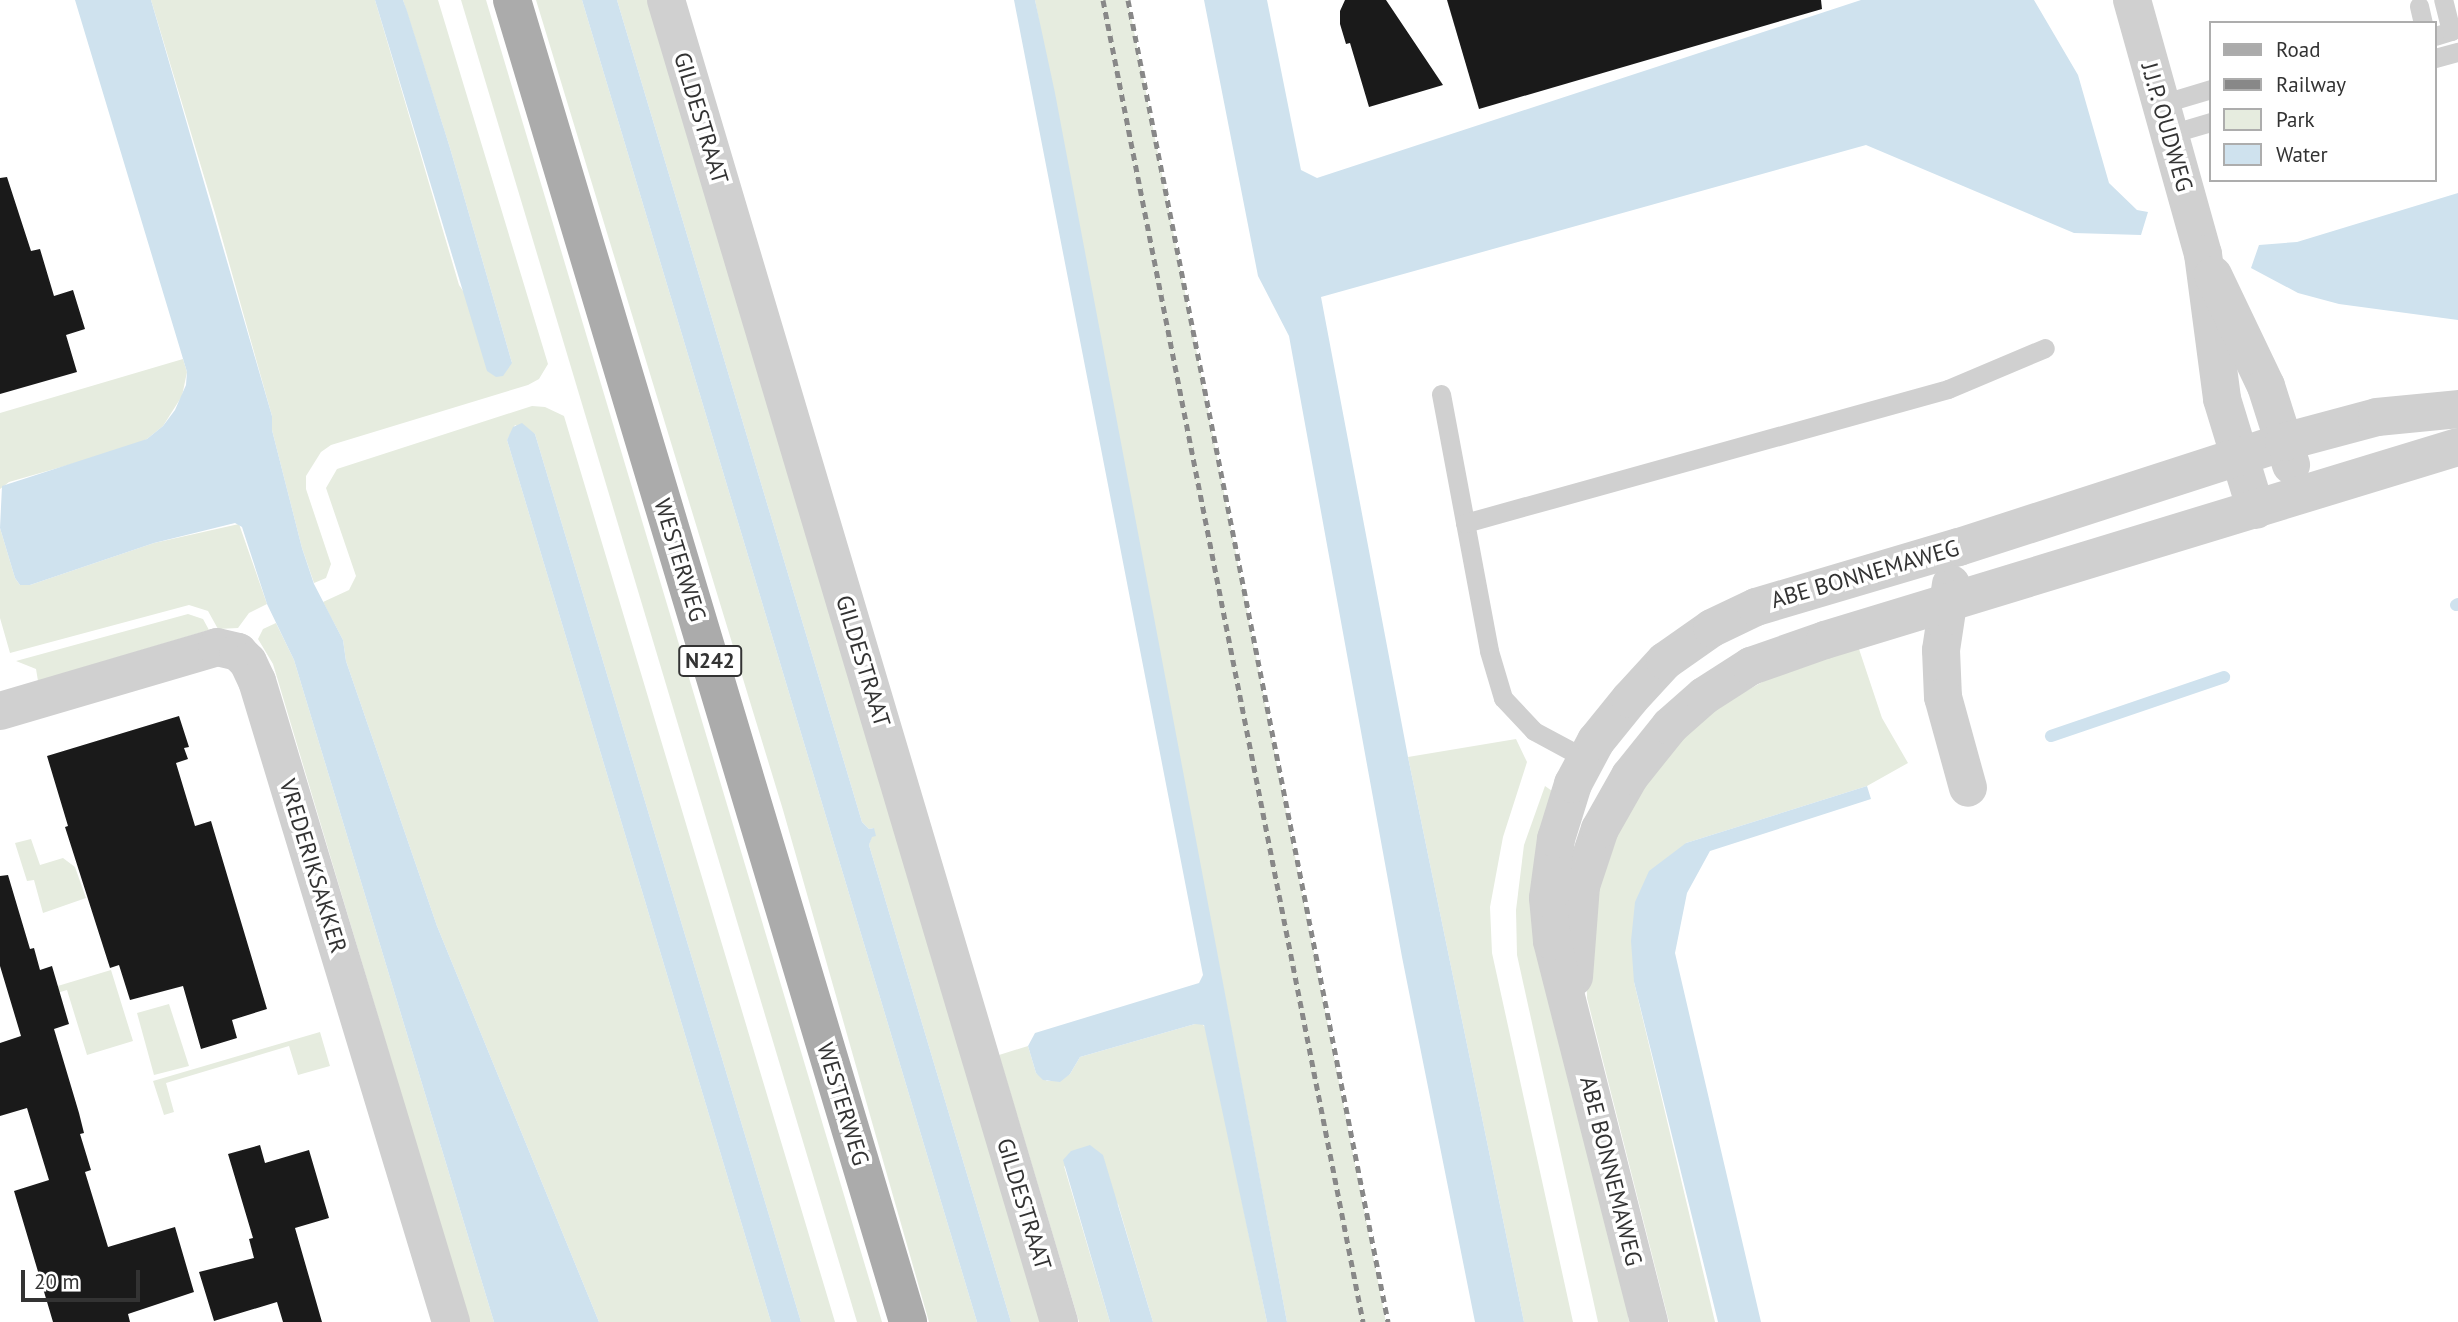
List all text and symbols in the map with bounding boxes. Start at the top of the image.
legend [2210,21,2437,182]
text: Road [2276,36,2320,63]
street label: GILDESTRAAT [668,49,734,187]
street label: J.J.P. OUDWEG [2135,58,2199,196]
text: Railway [2276,71,2346,98]
text: Park [2276,106,2315,133]
text: Water [2276,141,2328,168]
street label: WESTERWEG [648,495,712,625]
street label: ABE BONNEMAWEG [1768,534,1962,614]
street label: GILDESTRAAT [830,592,896,730]
road number: N242 [677,644,743,678]
street label: VREDERIKSAKKER [273,776,353,956]
street label: WESTERWEG [811,1039,875,1169]
street label: ABE BONNEMAWEG [1574,1073,1648,1269]
street label: GILDESTRAAT [991,1135,1057,1273]
scale bar [24,1256,144,1300]
text: 20 m [34,1268,80,1295]

